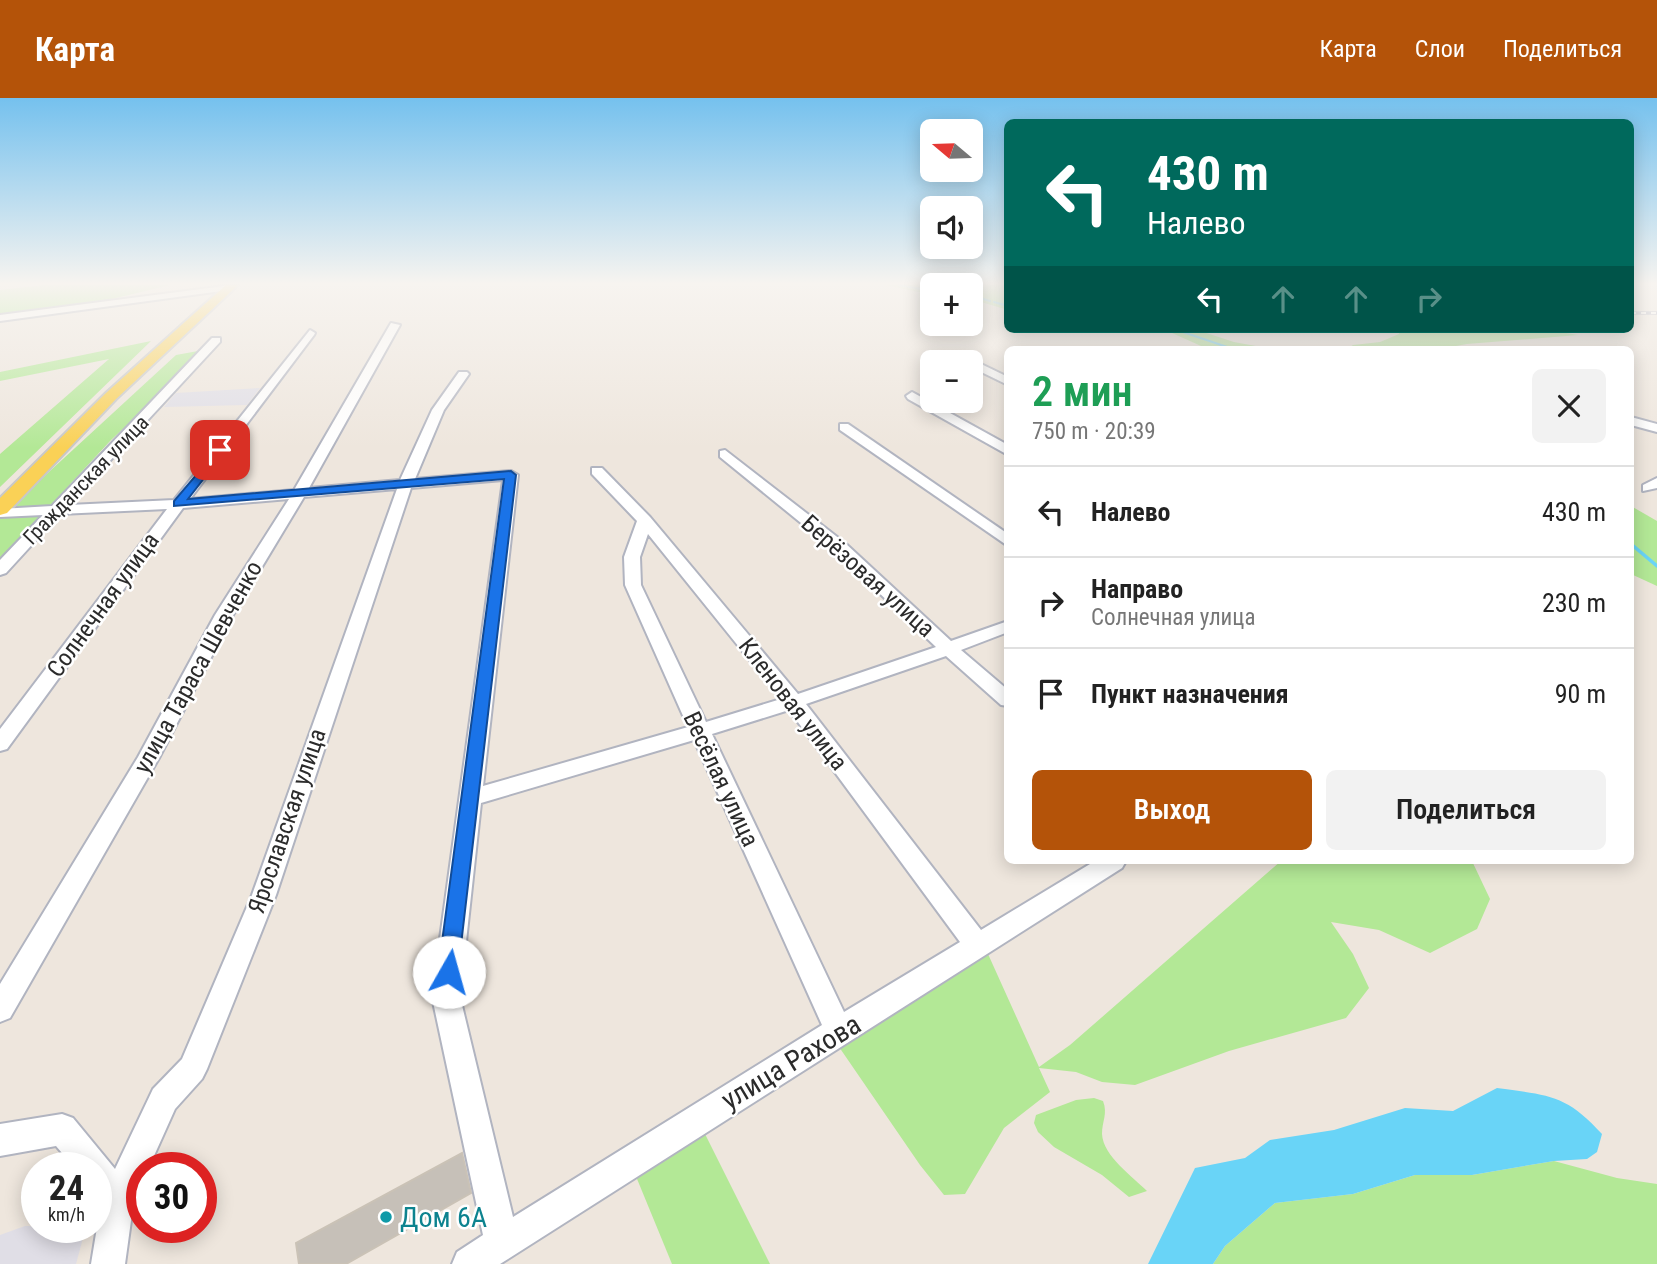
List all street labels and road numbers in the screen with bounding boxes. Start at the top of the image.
street label: Гражданская улица [18,410,154,550]
street label: Берёзовая улица [796,509,940,643]
street label: Солнечная улица [41,527,165,683]
street label: улица Тараса Шевченко [128,556,268,778]
street label: Кленовая улица [733,632,853,776]
street label: Весёлая улица [678,707,764,851]
street label: Ярославская улица [242,725,332,917]
street label: улица Рахова [715,1008,867,1116]

